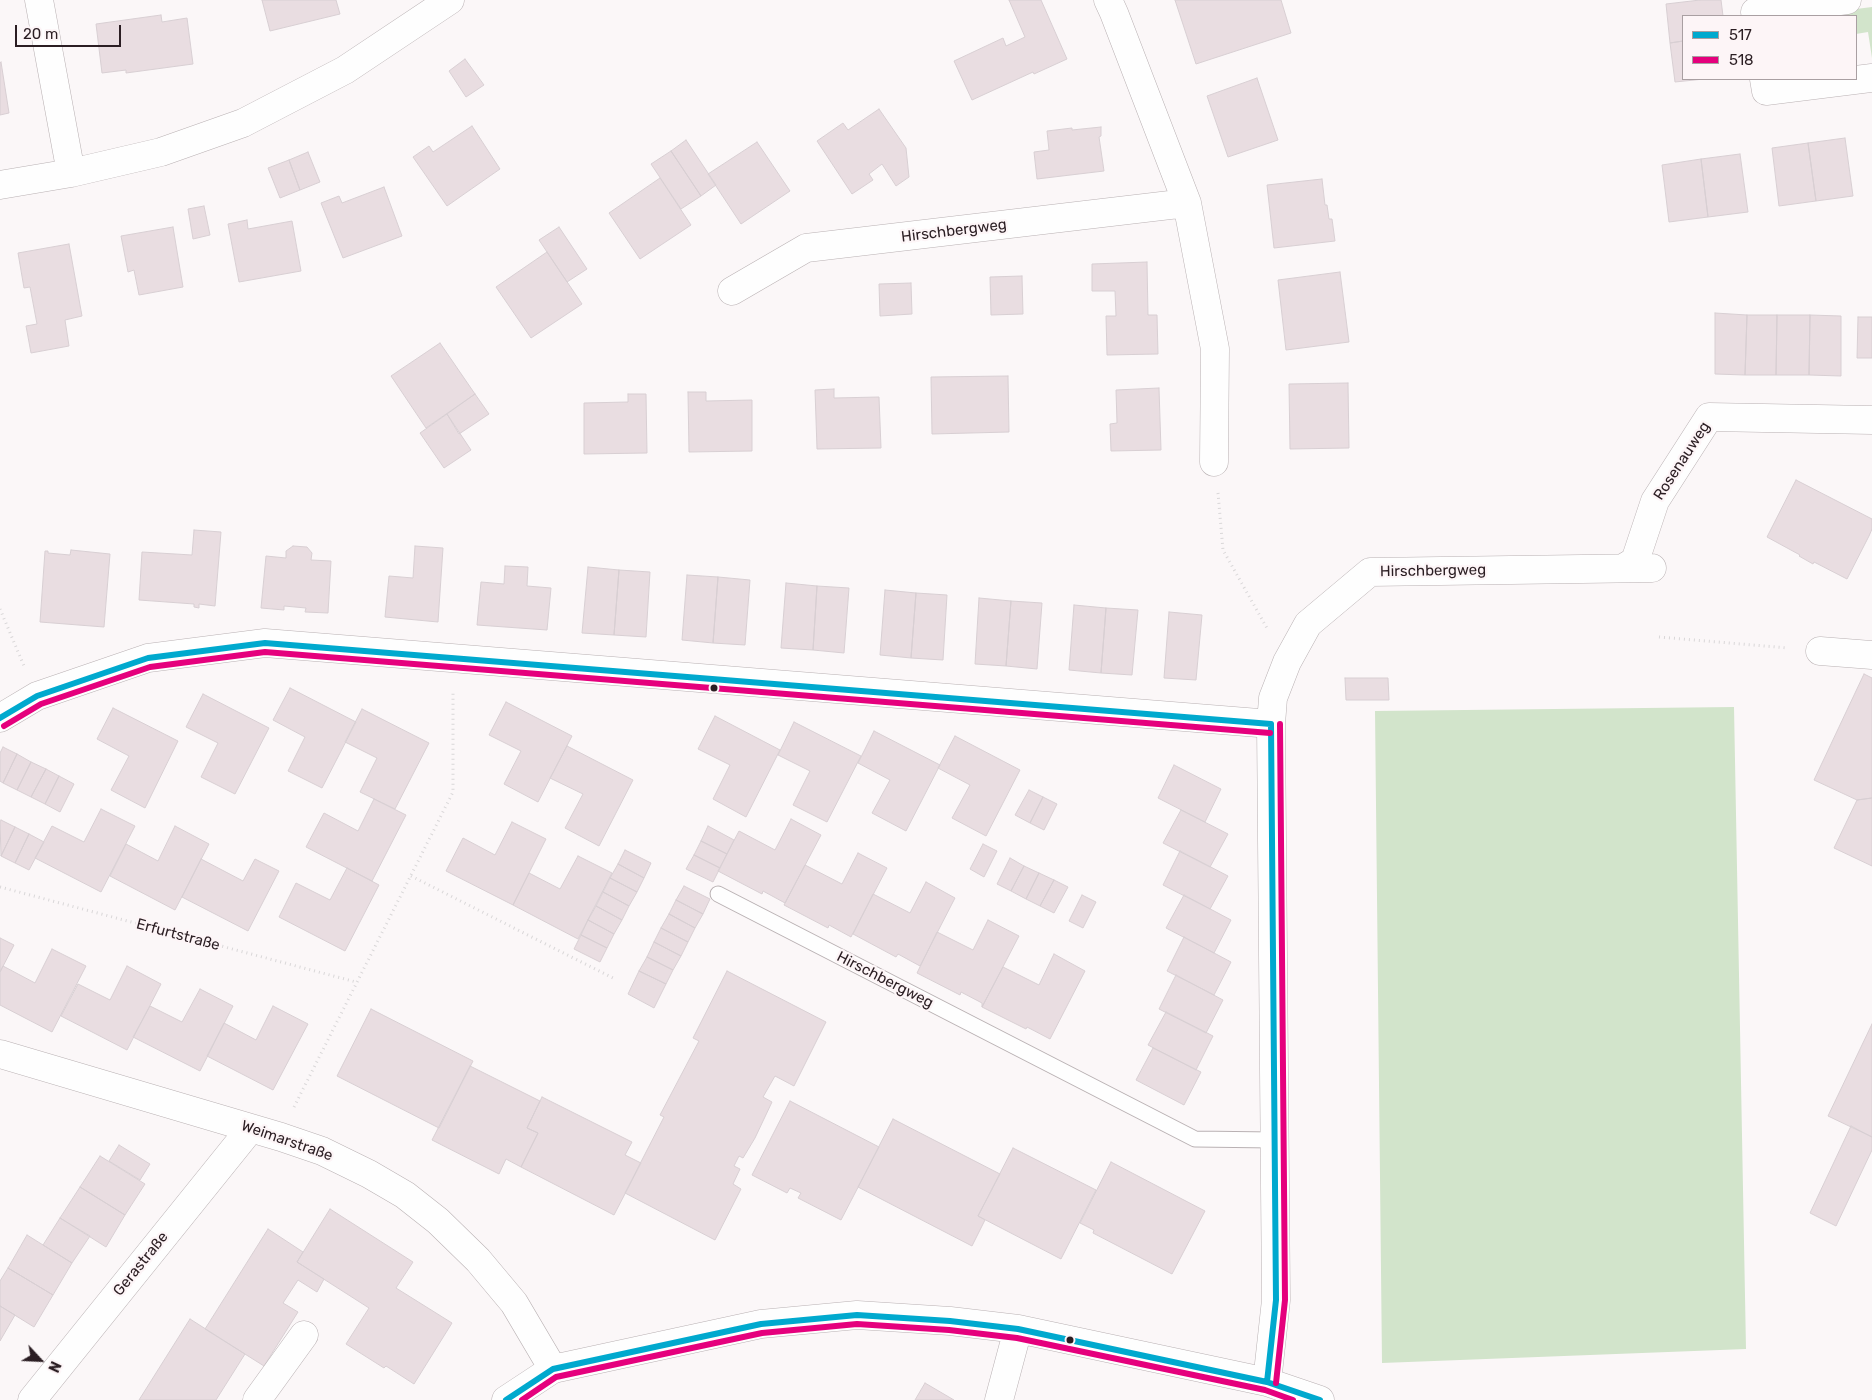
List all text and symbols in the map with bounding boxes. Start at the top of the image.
scale bar [18,15,124,47]
legend [1682,15,1857,80]
text: 20 m [23,25,58,43]
text: 517 [1729,26,1752,44]
text: 518 [1729,51,1754,69]
street label: Hirschbergweg [900,216,1008,246]
street label: Rosenauweg [1650,418,1714,504]
street label: Hirschbergweg [1380,561,1486,581]
unlabelled marker [709,683,719,693]
street label: Erfurtstraße [134,915,222,955]
street label: Hirschbergweg [834,948,936,1012]
street label: Weimarstraße [239,1117,335,1165]
street label: Gerastraße [110,1228,172,1300]
north arrow [15,1335,65,1385]
unlabelled marker [1065,1335,1075,1345]
text: N [44,1358,64,1375]

